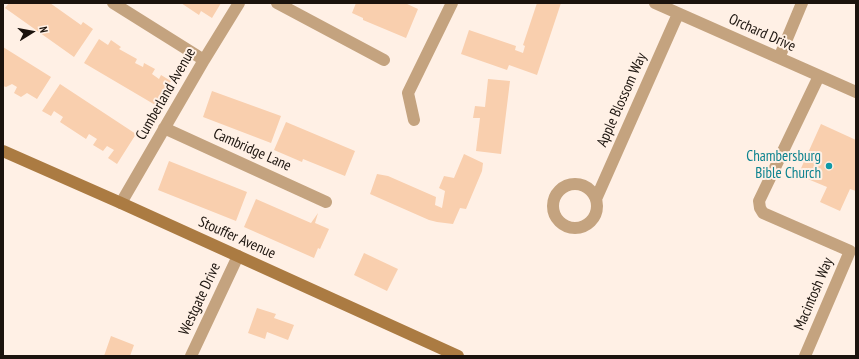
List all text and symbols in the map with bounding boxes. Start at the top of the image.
street label: Orchard Drive [726,10,798,56]
north arrow [12,12,52,52]
text: N [36,25,51,34]
street label: Cumberland Avenue [132,45,200,143]
street label: Apple Blossom Way [593,50,651,150]
street label: Cambridge Lane [210,125,294,175]
place label: Chambersburg Bible Church [746,148,821,183]
marker: Chambersburg Bible Church [824,161,834,171]
street label: Stouffer Avenue [196,213,278,263]
street label: Macintosh Way [791,255,837,333]
street label: Westgate Drive [175,260,225,338]

